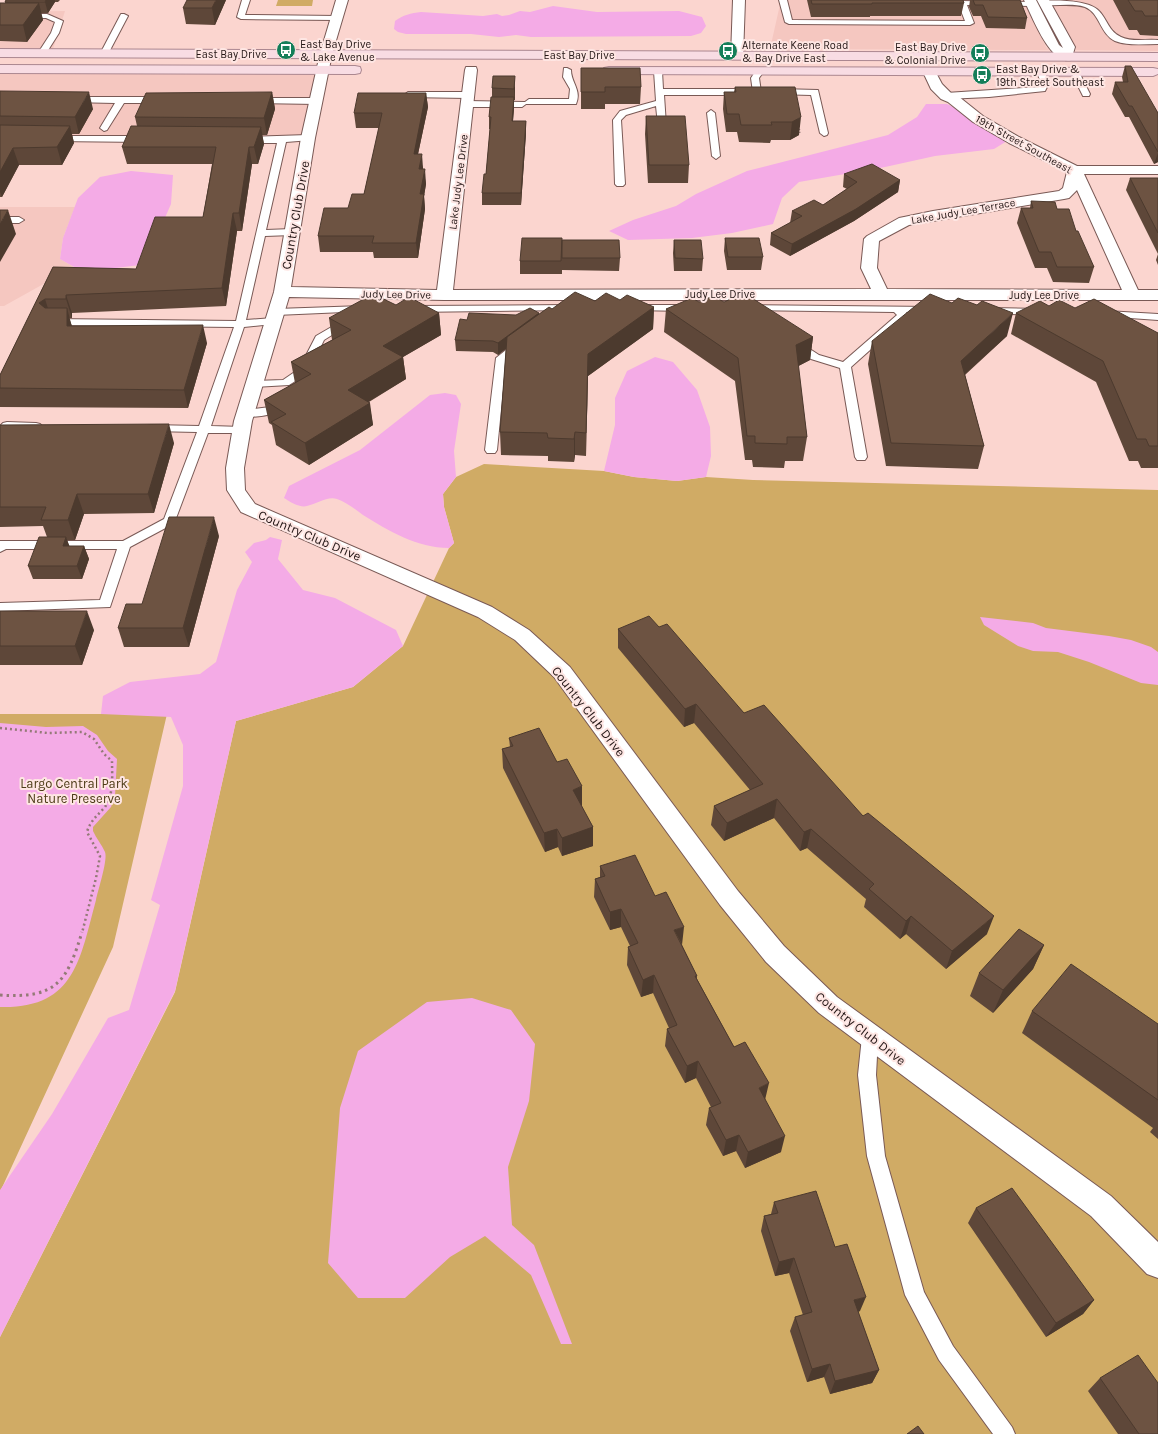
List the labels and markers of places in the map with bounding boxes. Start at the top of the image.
place label: East Bay Drive & Lake Avenue [300,38,375,64]
bus stop icon: East Bay Drive & Lake Avenue [275,39,297,61]
place label: Alternate Keene Road & Bay Drive East [742,39,848,65]
bus stop icon: Alternate Keene Road & Bay Drive East [717,40,739,62]
place label: East Bay Drive & Colonial Drive [884,41,966,67]
bus stop icon: East Bay Drive & Colonial Drive [969,42,991,64]
place label: East Bay Drive & 19th Street Southeast [996,63,1104,89]
bus stop icon: East Bay Drive & 19th Street Southeast [971,64,993,86]

